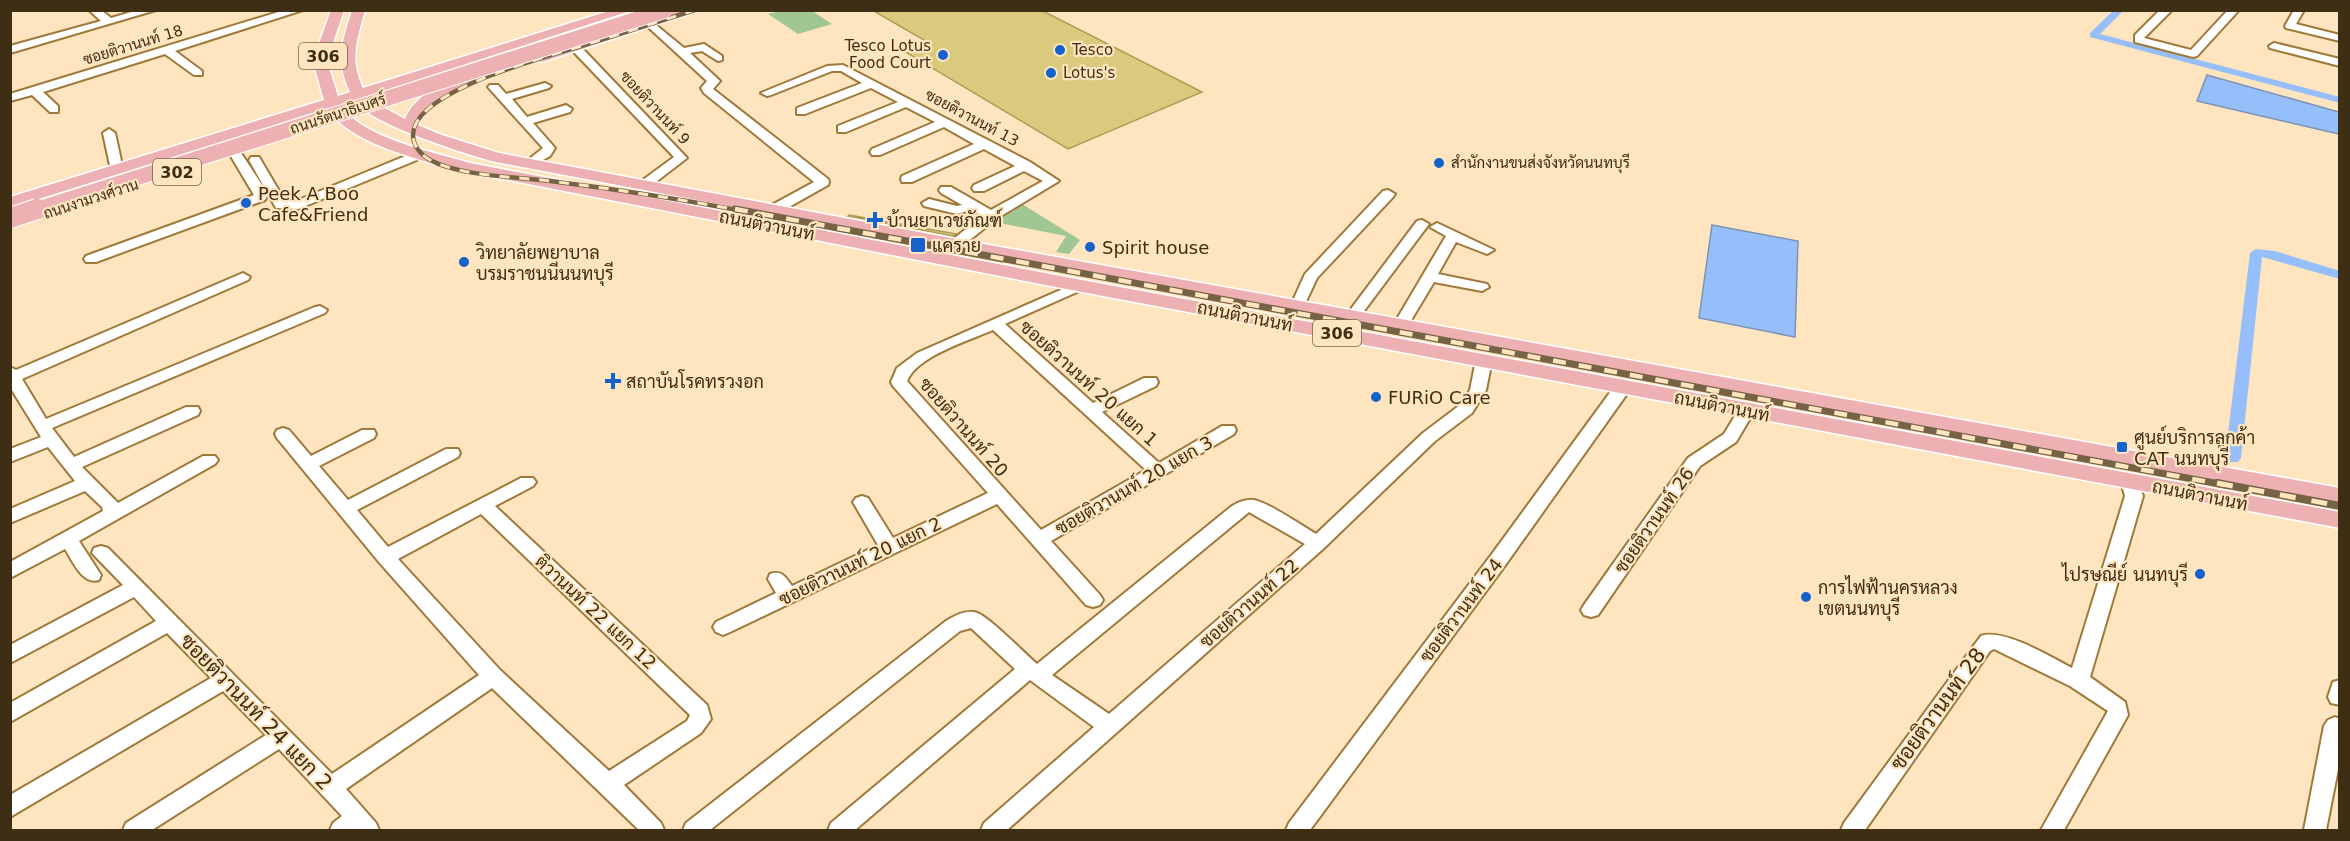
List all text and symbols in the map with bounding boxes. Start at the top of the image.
street label: ซอยติวานนท์ 18 [81,20,185,69]
place label: Tesco Lotus Food Court [844,37,931,72]
place label: Tesco [1071,41,1113,59]
road number: 306 [299,43,347,69]
marker: Tesco [1053,43,1067,57]
marker: Tesco Lotus Food Court [936,48,950,62]
place label: Lotus's [1063,64,1116,82]
marker: Lotus's [1044,66,1058,80]
street label: ซอยติวานนท์ 9 [616,67,694,149]
street label: ซอยติวานนท์ 13 [922,85,1022,150]
street label: ถนนรัตนาธิเบศร์ [287,89,388,138]
place label: สำนักงานขนส่งจังหวัดนนทบุรี [1451,153,1630,174]
marker: สำนักงานขนส่งจังหวัดนนทบุรี [1432,156,1446,170]
road number: 302 [153,159,201,185]
street label: ถนนงามวงศ์วาน [41,174,141,223]
place label: Peek A Boo Cafe&Friend [258,183,368,225]
marker: Peek A Boo Cafe&Friend [239,196,253,210]
street label: ถนนติวานนท์ [717,203,817,245]
place label: บ้านยาเวชภัณฑ์ [887,208,1002,231]
marker: บ้านยาเวชภัณฑ์ [868,213,882,227]
place label: แคราย [932,235,981,256]
marker: แคราย [909,236,927,254]
place label: Spirit house [1102,237,1209,258]
marker: Spirit house [1083,240,1097,254]
place label: วิทยาลัยพยาบาล บรมราชนนีนนทบุรี [475,242,614,286]
marker: วิทยาลัยพยาบาล บรมราชนนีนนทบุรี [457,255,471,269]
street label: ถนนติวานนท์ [1195,294,1295,336]
street label: ซอยติวานนท์ 20 แยก 1 [1016,314,1164,450]
road number: 306 [1313,320,1361,346]
place label: สถาบันโรคทรวงอก [626,369,764,392]
marker: สถาบันโรคทรวงอก [604,372,622,390]
street label: ซอยติวานนท์ 20 [915,372,1014,481]
street label: ถนนติวานนท์ [1672,384,1772,426]
place label: FURiO Care [1388,387,1491,408]
marker: FURiO Care [1369,390,1383,404]
place label: ศูนย์บริการลูกค้า CAT นนทบุรี [2134,425,2255,471]
street label: ซอยติวานนท์ 20 แยก 3 [1051,430,1216,539]
marker: ศูนย์บริการลูกค้า CAT นนทบุรี [2115,440,2129,454]
street label: ซอยติวานนท์ 26 [1608,462,1698,577]
street label: ถนนติวานนท์ [2150,473,2250,515]
street label: ซอยติวานนท์ 20 แยก 2 [774,511,945,609]
street label: ติวานนท์ 22 แยก 12 [531,549,662,673]
street label: ซอยติวานนท์ 22 [1194,553,1303,652]
street label: ซอยติวานนท์ 24 [1414,553,1507,666]
place label: ไปรษณีย์ นนทบุรี [2060,562,2188,587]
marker: ไปรษณีย์ นนทบุรี [2193,567,2207,581]
place label: การไฟฟ้านครหลวง เขตนนทบุรี [1818,575,1958,621]
marker: การไฟฟ้านครหลวง เขตนนทบุรี [1799,590,1813,604]
street label: ซอยติวานนท์ 24 แยก 2 [175,628,338,795]
street label: ซอยติวานนท์ 28 [1884,642,1990,775]

